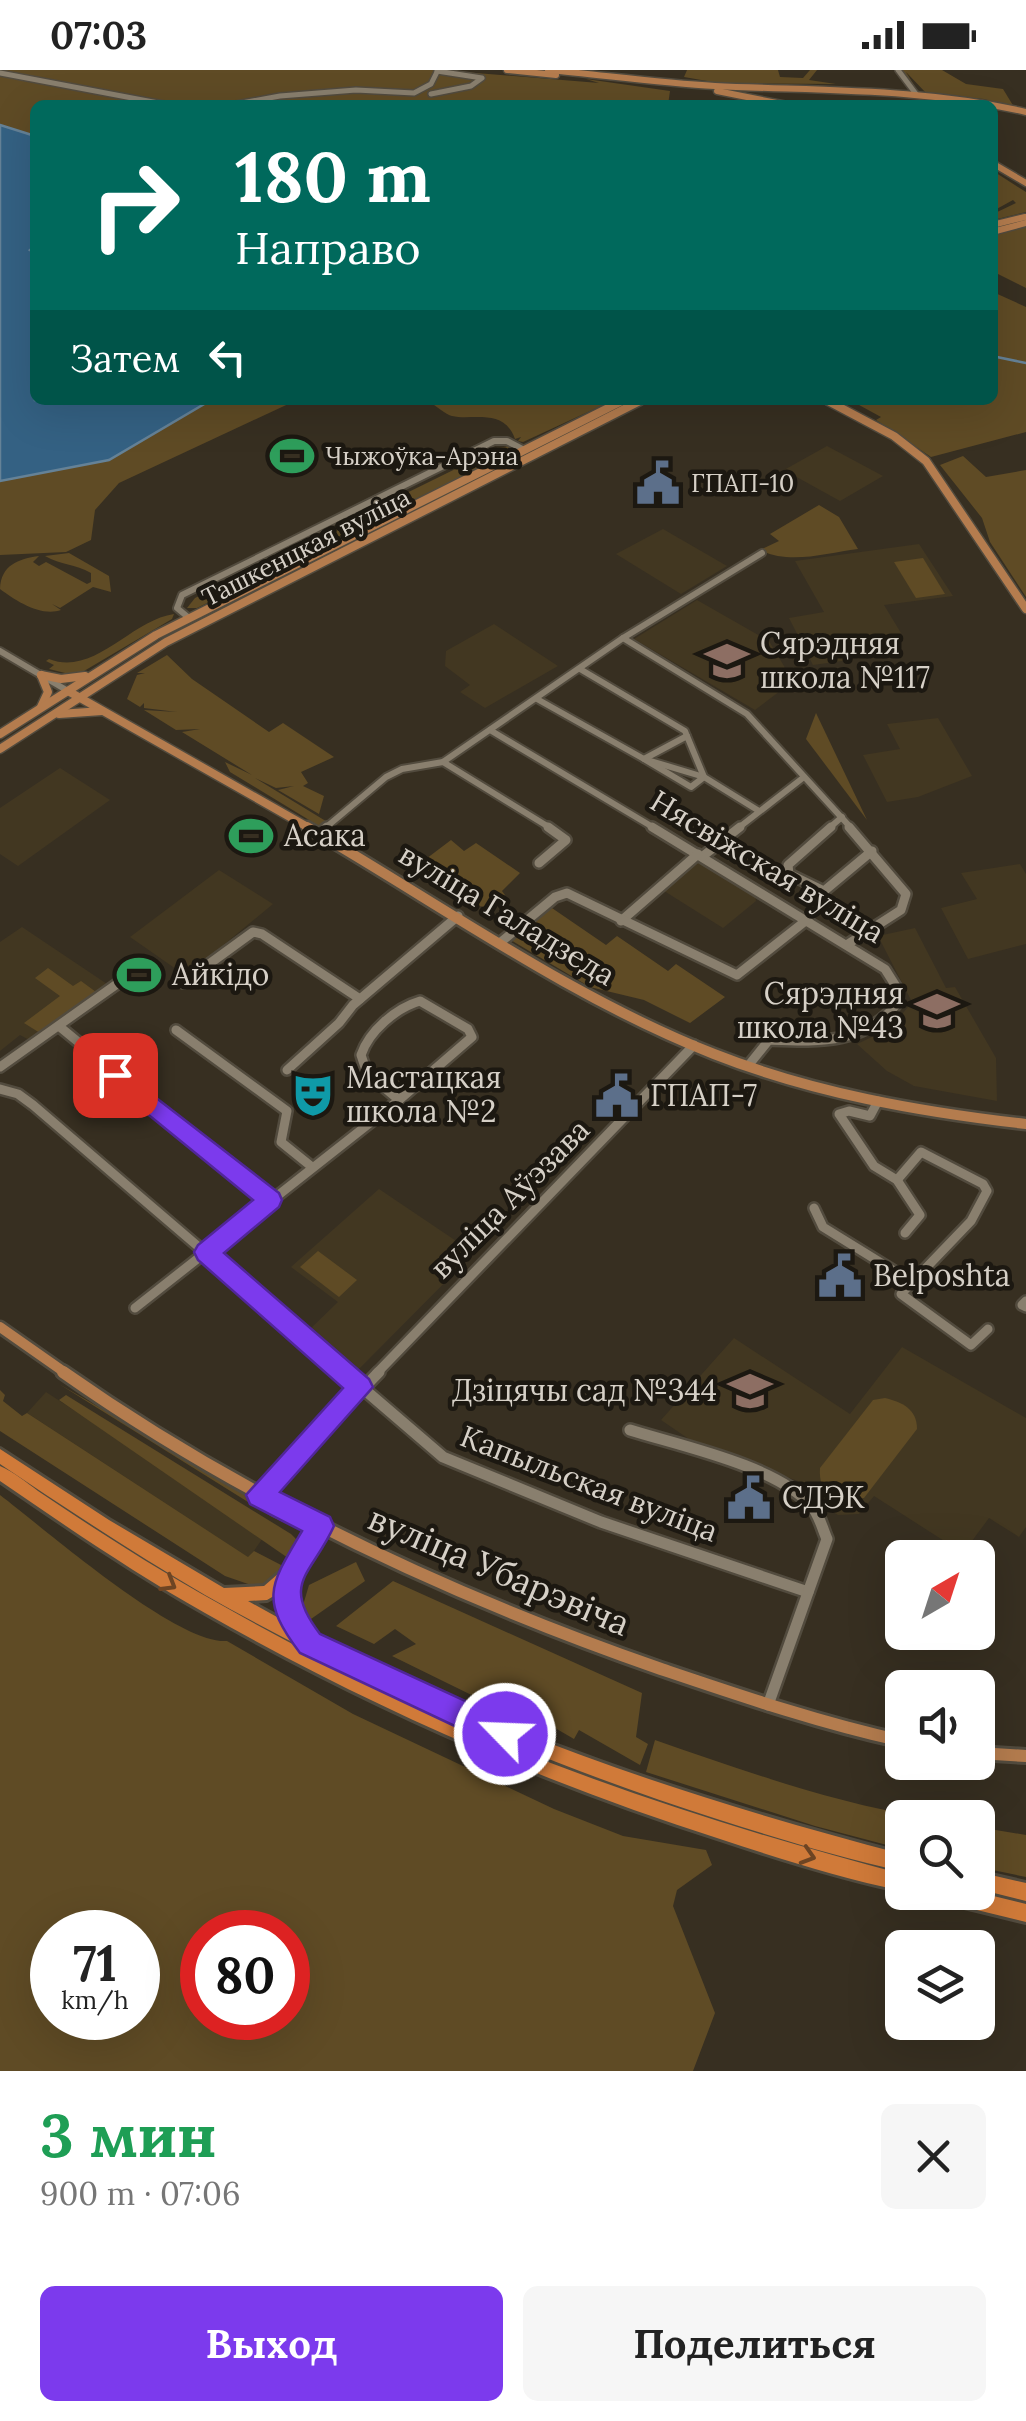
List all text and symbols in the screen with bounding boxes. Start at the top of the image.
text: 07:03 [50,11,147,59]
text: 180 m [235,132,431,221]
icon: right [70,140,200,270]
text: Направо [235,219,421,276]
icon: left [200,330,255,385]
text: Затем [70,334,180,382]
sports icon: Чыжоўка-Арэна [268,432,316,480]
place label: Чыжоўка-Арэна [325,440,519,472]
public building icon: ГПАП-10 [634,459,682,507]
place label: ГПАП-10 [691,467,794,499]
street label: Ташкенцкая вуліца [196,481,416,613]
place label: Сярэдняя школа №117 [760,624,930,696]
school or university icon: Сярэдняя школа №117 [703,637,751,685]
street label: Нясвіжская вуліца [643,781,891,952]
sports icon: Асака [227,812,275,860]
place label: Асака [283,816,366,854]
street label: вуліца Галадзеда [392,835,623,995]
sports icon: Айкідо [115,951,163,999]
place label: Айкідо [171,955,269,993]
place label: Сярэдняя школа №43 [737,974,904,1046]
school or university icon: Сярэдняя школа №43 [913,987,961,1035]
pin [73,1033,158,1118]
icon: arrive [88,1048,143,1103]
place label: Мастацкая школа №2 [346,1058,502,1130]
theatre icon: Мастацкая школа №2 [289,1071,337,1119]
public building icon: ГПАП-7 [593,1072,641,1120]
place label: ГПАП-7 [650,1076,757,1114]
street label: вуліца Аўэзава [421,1110,598,1287]
public building icon: Belposhta [816,1252,864,1300]
place label: Belposhta [873,1256,1010,1294]
school or university icon: Дзіцячы сад №344 [726,1367,774,1415]
place label: Дзіцячы сад №344 [452,1371,717,1409]
street label: Капыльская вуліца [455,1416,724,1551]
public building icon: СДЭК [725,1474,773,1522]
place label: СДЭК [782,1478,865,1516]
street label: вуліца Убарэвіча [362,1495,637,1646]
north arrow [885,1540,995,1650]
map controls [885,1540,995,2040]
one-way arrow [158,1572,176,1591]
button: sound [885,1670,995,1780]
position arrow [453,1682,557,1786]
button: search [885,1800,995,1910]
one-way arrow [798,1844,815,1865]
speed limit sign: 80 [180,1910,310,2040]
button: layers [885,1930,995,2040]
text: 71 [73,1931,117,1995]
text: km/h [61,1984,129,2016]
text: 3 мин [40,2097,217,2173]
button: close [881,2104,986,2209]
text: 900 m · 07:06 [40,2173,240,2214]
button: Выход [40,2286,503,2401]
button: Поделиться [523,2286,986,2401]

